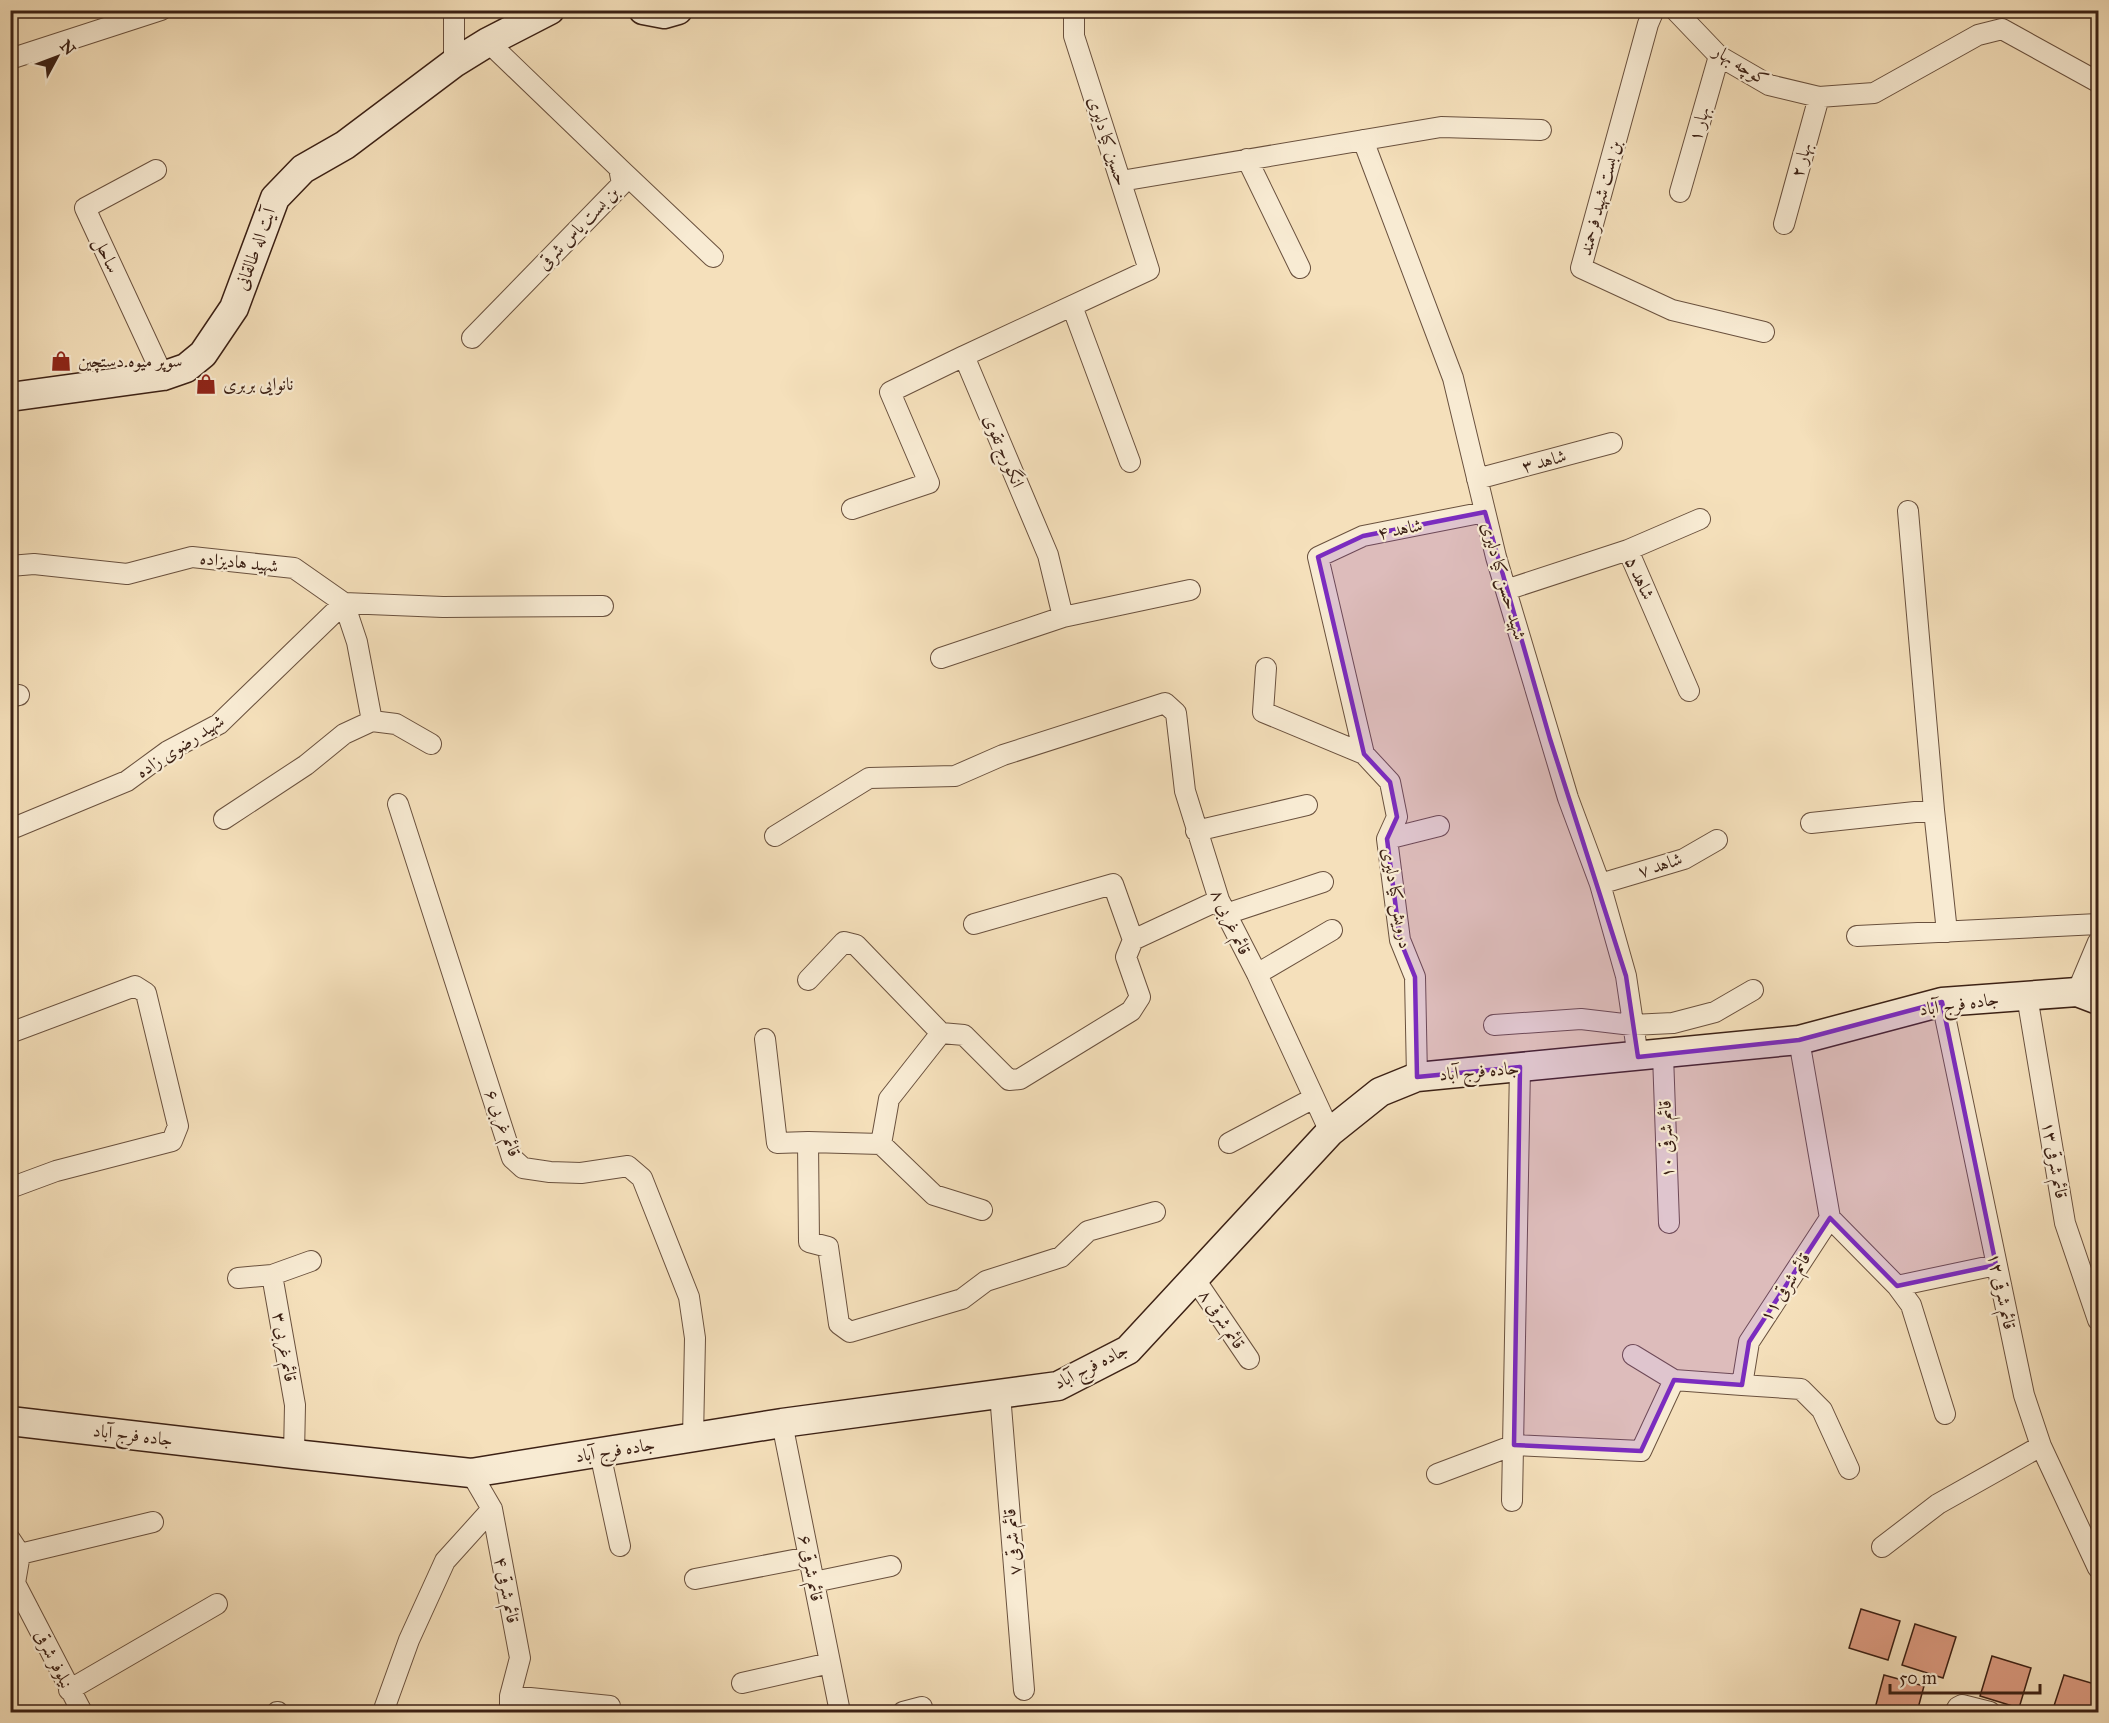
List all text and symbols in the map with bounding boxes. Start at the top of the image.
north arrow [27,27,87,87]
text: N [56,36,80,59]
street label: کوچه بهار [1707,39,1773,92]
street label: حسین کیا دلیری [1083,94,1133,188]
street label: بهار ۱ [1684,104,1715,144]
street label: بن بست شهید فرحمند [1574,137,1627,258]
street label: بهار ۲ [1786,140,1817,180]
street label: بن بست یاس شرقی [533,181,625,275]
street label: آیت اله طالقانی [230,203,282,294]
street label: ساحل [87,234,125,277]
shop icon: سوپر میوه دستچین [49,349,73,373]
place label: سوپر میوه دستچین [78,350,182,373]
shop icon: نانوایی بربری [194,372,218,396]
place label: نانوایی بربری [223,373,294,396]
street label: انگورج تقوی [974,411,1030,493]
street label: شاهد ۳ [1519,445,1569,477]
street label: شاهد ۴ [1376,514,1424,544]
street label: شهید حسن کیا دلیری [1476,520,1531,643]
street label: شهید هادیزاده [199,547,279,578]
street label: شاهد ۵ [1620,553,1660,603]
street label: شهید رضوی زاده [132,709,229,783]
street label: درویش کیا دلیری [1376,846,1417,950]
street label: شاهد ۷ [1635,848,1685,882]
street label: قائم غربی ۸ [1202,885,1256,961]
street label: جاده فرج آباد [1918,988,2001,1025]
street label: جاده فرج آباد [1438,1057,1520,1090]
street label: قائم غربی ۶ [475,1086,526,1162]
street label: قائم شرقی ۱۰ [1654,1100,1683,1178]
street label: قائم شرقی ۱۳ [2032,1120,2073,1201]
street label: قائم شرقی ۱۱ [1755,1248,1820,1328]
street label: قائم شرقی ۱۲ [1978,1251,2021,1332]
street label: قائم شرقی ۸ [1190,1285,1250,1356]
street label: قائم غربی ۳ [263,1310,302,1384]
street label: جاده فرج آباد [1050,1338,1134,1399]
street label: جاده فرج آباد [91,1419,174,1456]
street label: جاده فرج آباد [574,1433,657,1472]
street label: قائم شرقی ۷ [998,1507,1031,1577]
street label: قائم شرقی ۶ [789,1533,828,1604]
street label: قائم شرقی ۴ [485,1555,524,1626]
street label: نیلوفر شرقی [29,1626,78,1692]
scale bar [1890,1657,2040,1695]
text: 50 m [1899,1667,1937,1689]

